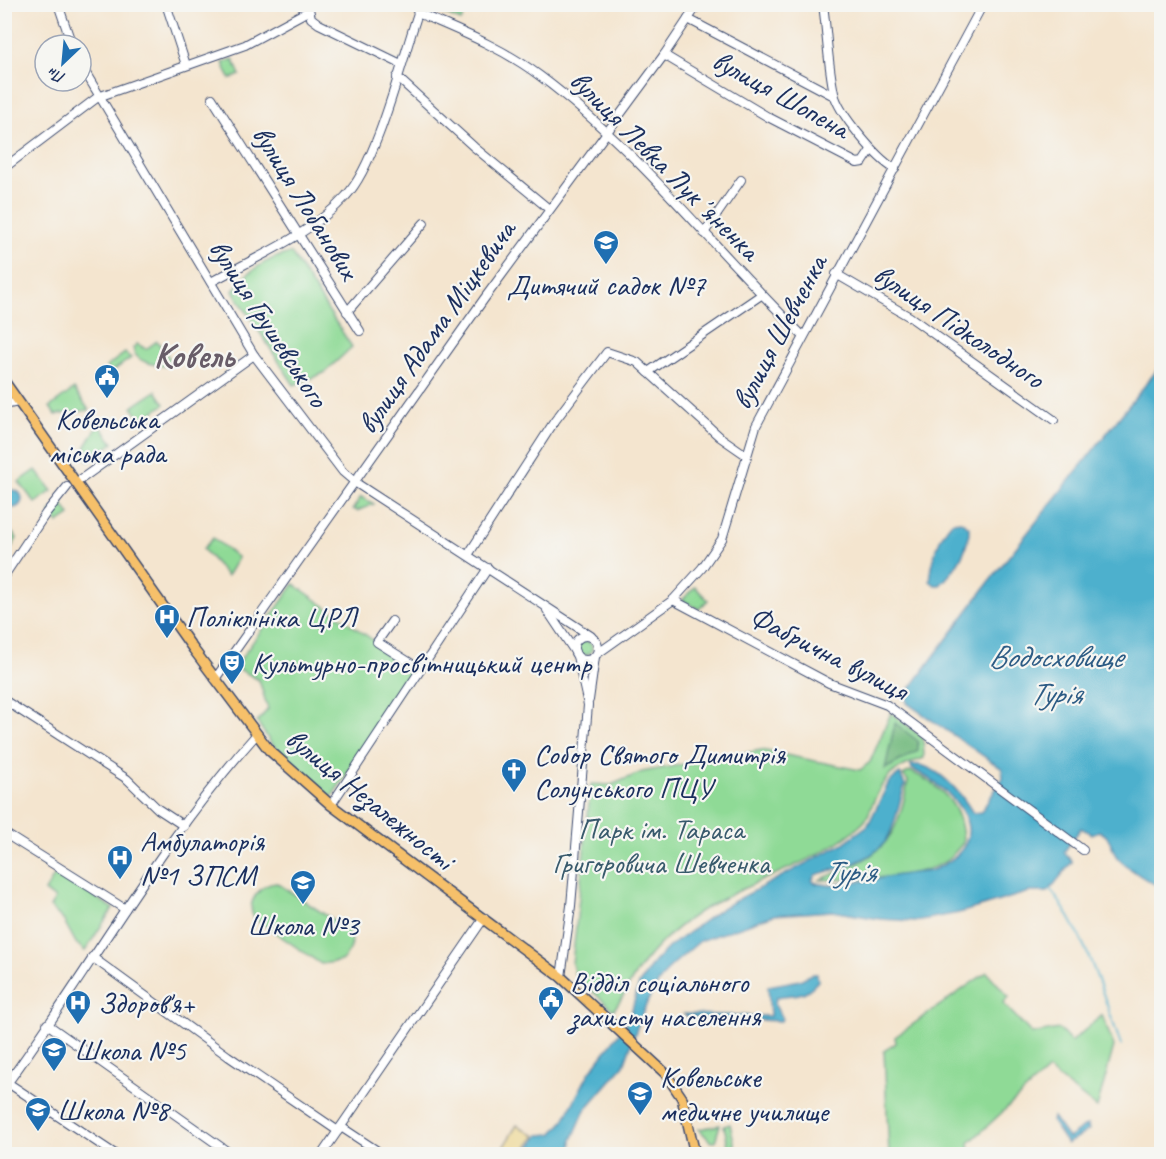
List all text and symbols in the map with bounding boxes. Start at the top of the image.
north arrow [33,33,93,93]
street label: вулиця Шопена [706,41,858,148]
street label: вулиця Левка Лукʼяненка [562,62,770,270]
text: Пн [44,63,69,88]
street label: вулиця Лобанових [244,118,370,288]
street label: вулиця Адама Міцкевича [348,211,525,441]
school or university icon: Дитячий садок №7 [591,228,621,266]
street label: вулиця Грушевського [201,232,338,415]
street label: вулиця Шевченка [722,246,837,416]
street label: вулиця Підколодного [866,255,1053,398]
place label: Дитячий садок №7 [507,266,707,304]
district label: Ковель [154,332,237,378]
public building icon: Ковельська міська рада [92,362,122,400]
place label: Ковельська міська рада [49,400,168,472]
street label: Фабрична вулиця [744,597,917,710]
place label: Поліклініка ЦРЛ [186,598,360,636]
hospital icon: Поліклініка ЦРЛ [152,602,182,640]
water label: Водосховище Турія [988,636,1126,714]
place label: Культурно-просвітницький центр [252,644,593,682]
theatre icon: Культурно-просвітницький центр [217,648,247,686]
street label: вулиця Незалежності [278,719,465,881]
place label: Собор Святого Димитрія Солунського ПЦУ [534,735,786,807]
church icon: Собор Святого Димитрія Солунського ПЦУ [499,756,529,794]
park label: Парк ім. Тараса Григоровича Шевченка [553,810,771,882]
place label: Амбулаторія №1 ЗПСМ [140,822,265,894]
hospital icon: Амбулаторія №1 ЗПСМ [105,843,135,881]
water label: Турія [823,851,879,892]
school or university icon: Школа №3 [288,868,318,906]
place label: Школа №3 [247,906,361,944]
place label: Відділ соціального захисту населення [566,963,762,1035]
place label: Здоров'я+ [98,984,196,1022]
public building icon: Відділ соціального захисту населення [536,984,566,1022]
hospital icon: Здоров'я+ [63,988,93,1026]
place label: Школа №5 [74,1031,187,1069]
school or university icon: Школа №5 [39,1035,69,1073]
place label: Ковельське медичне училище [660,1058,830,1130]
school or university icon: Ковельське медичне училище [625,1079,655,1117]
place label: Школа №8 [57,1091,171,1129]
school or university icon: Школа №8 [23,1095,53,1133]

